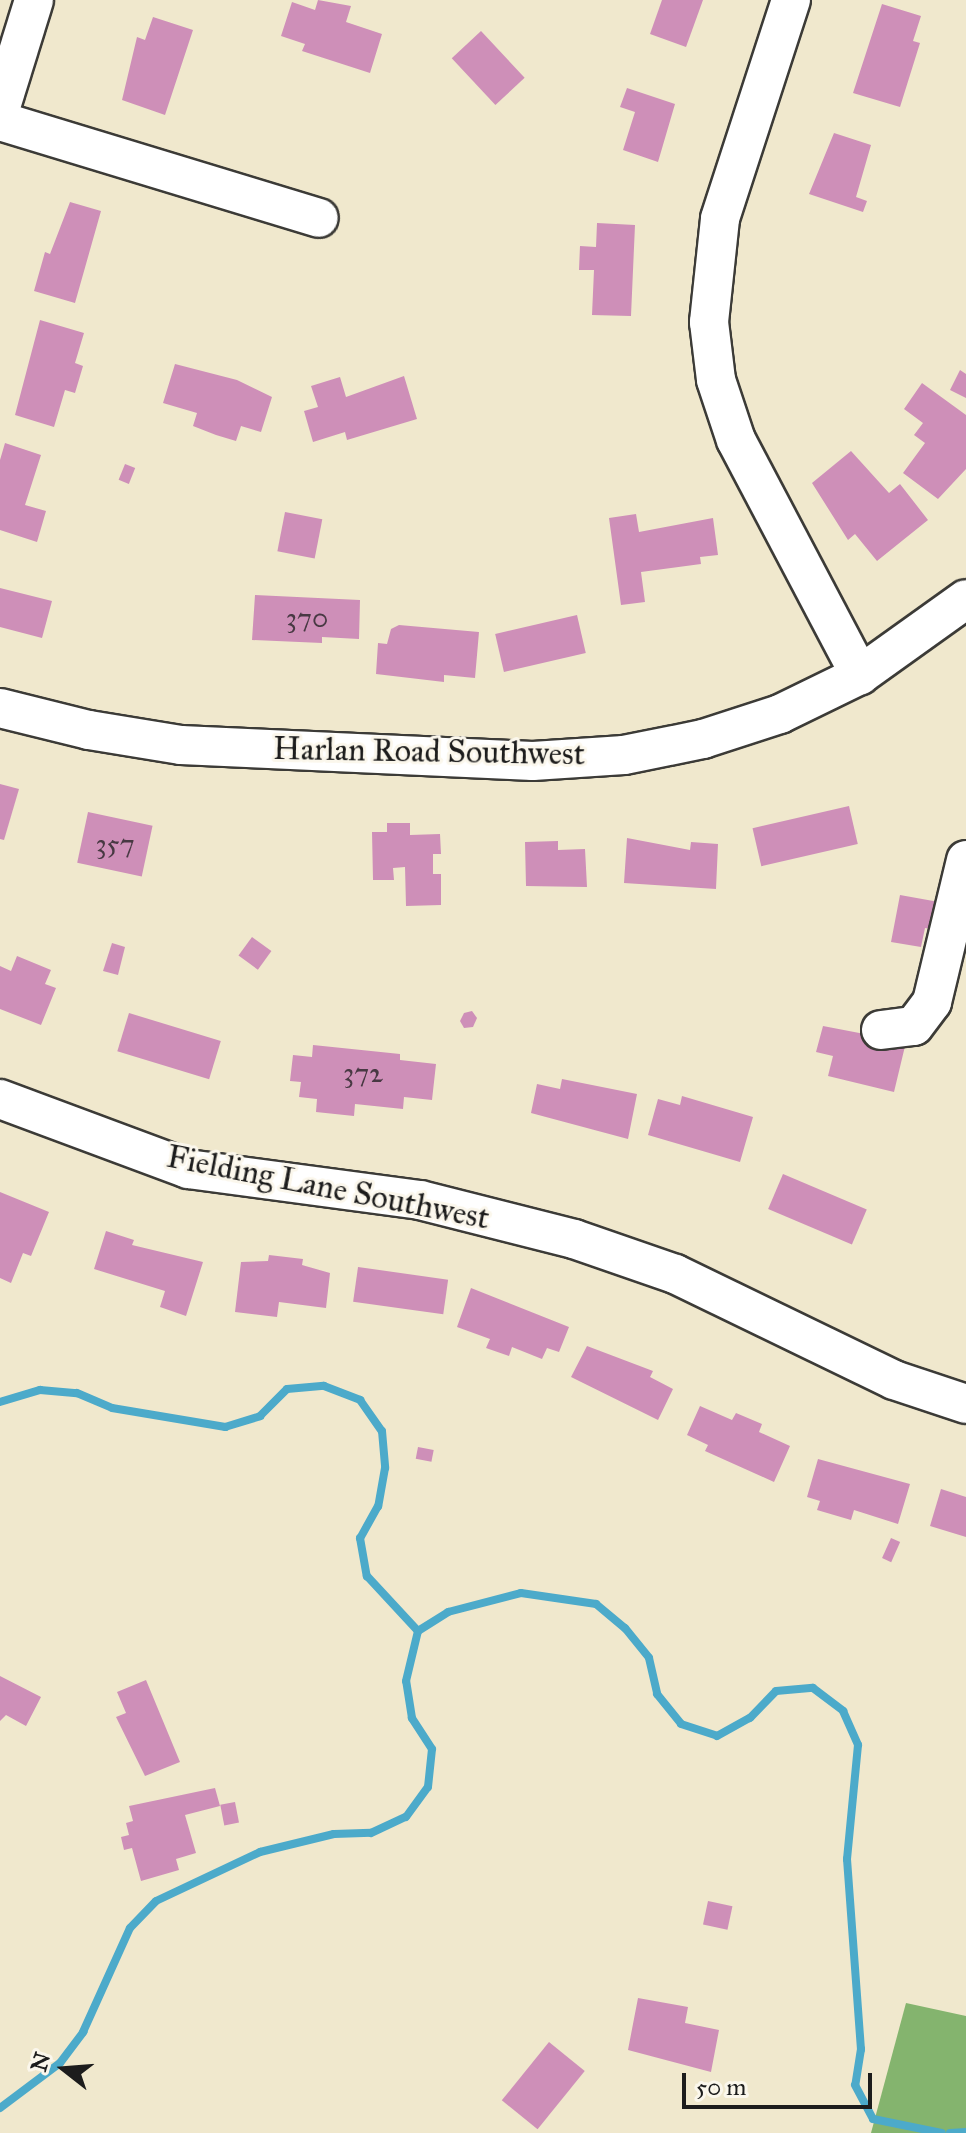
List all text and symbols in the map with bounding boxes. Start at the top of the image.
house number: 370 [286,601,328,635]
street label: Harlan Road Southwest [273,730,585,774]
house number: 357 [95,827,135,861]
house number: 372 [343,1056,383,1090]
street label: Fielding Lane Southwest [163,1138,493,1238]
north arrow [24,2029,104,2109]
text: N [25,2049,56,2075]
scale bar [686,2057,876,2107]
text: 50 m [696,2072,746,2102]

